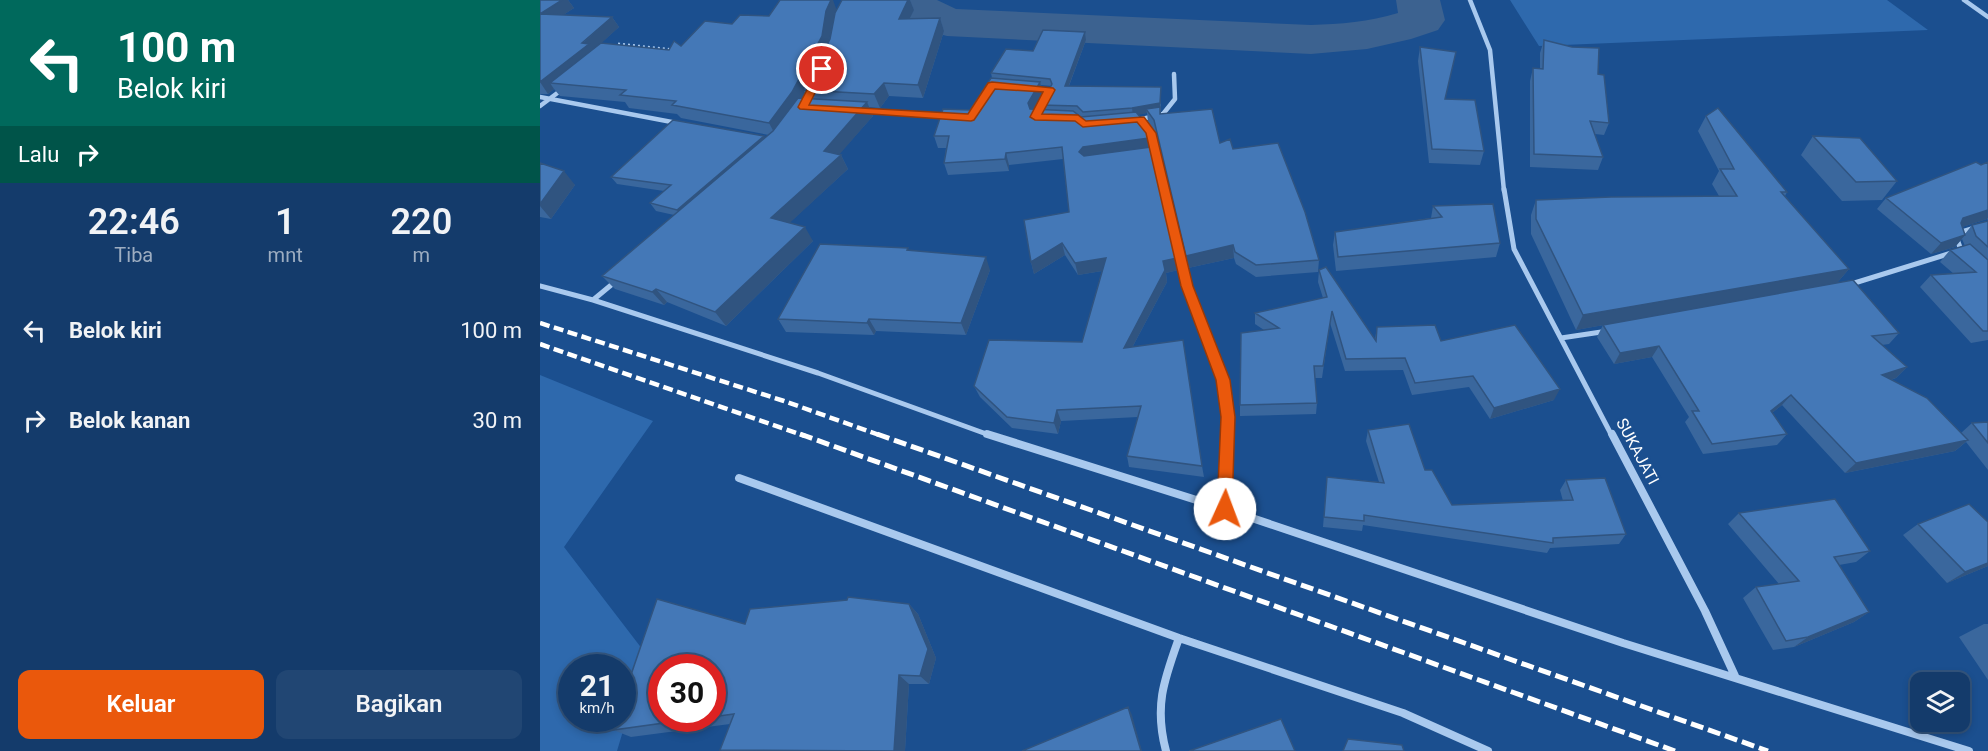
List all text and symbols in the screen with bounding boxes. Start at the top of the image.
text: 100 m [117,23,236,72]
icon: left [18,24,96,102]
pin [796,43,847,94]
icon: arrive [805,52,838,85]
text: Belok kiri [117,73,226,105]
icon: right [71,138,104,171]
text: Lalu [18,142,59,167]
text: 22:46 [88,201,180,243]
text: 1 [275,201,295,243]
text: 220 [391,201,452,243]
text: Tiba [114,243,153,267]
text: mnt [268,243,303,267]
text: m [413,243,430,267]
icon: left [18,314,51,347]
text: Belok kiri [69,318,162,343]
text: 100 m [460,318,522,343]
icon: right [18,404,51,437]
text: Belok kanan [69,408,190,433]
text: 30 m [473,408,522,433]
street label: SUKAJATI [1612,415,1663,488]
position arrow [1193,477,1257,541]
speed limit sign: 30 [648,654,726,732]
text: 21 [580,668,614,703]
button: Keluar [18,670,264,739]
button: Bagikan [276,670,522,739]
map controls [1910,672,1970,732]
button: layers [1910,672,1970,732]
text: km/h [579,699,615,717]

